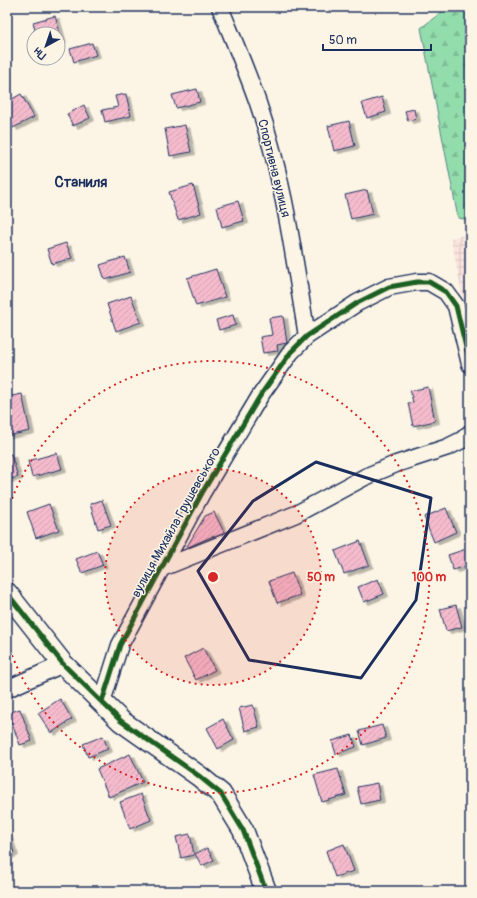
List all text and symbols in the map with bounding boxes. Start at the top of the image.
north arrow [26,26,66,66]
scale bar [323,26,431,52]
text: 50 m [329,33,357,48]
text: Пн [31,44,49,62]
street label: Спортивна вулиця [254,117,294,219]
district label: Станиля [55,173,107,192]
street label: вулиця Михайла Грушевського [128,445,224,600]
centre of rings [206,570,220,584]
text: 50 m [307,570,335,585]
text: 100 m [412,570,447,585]

